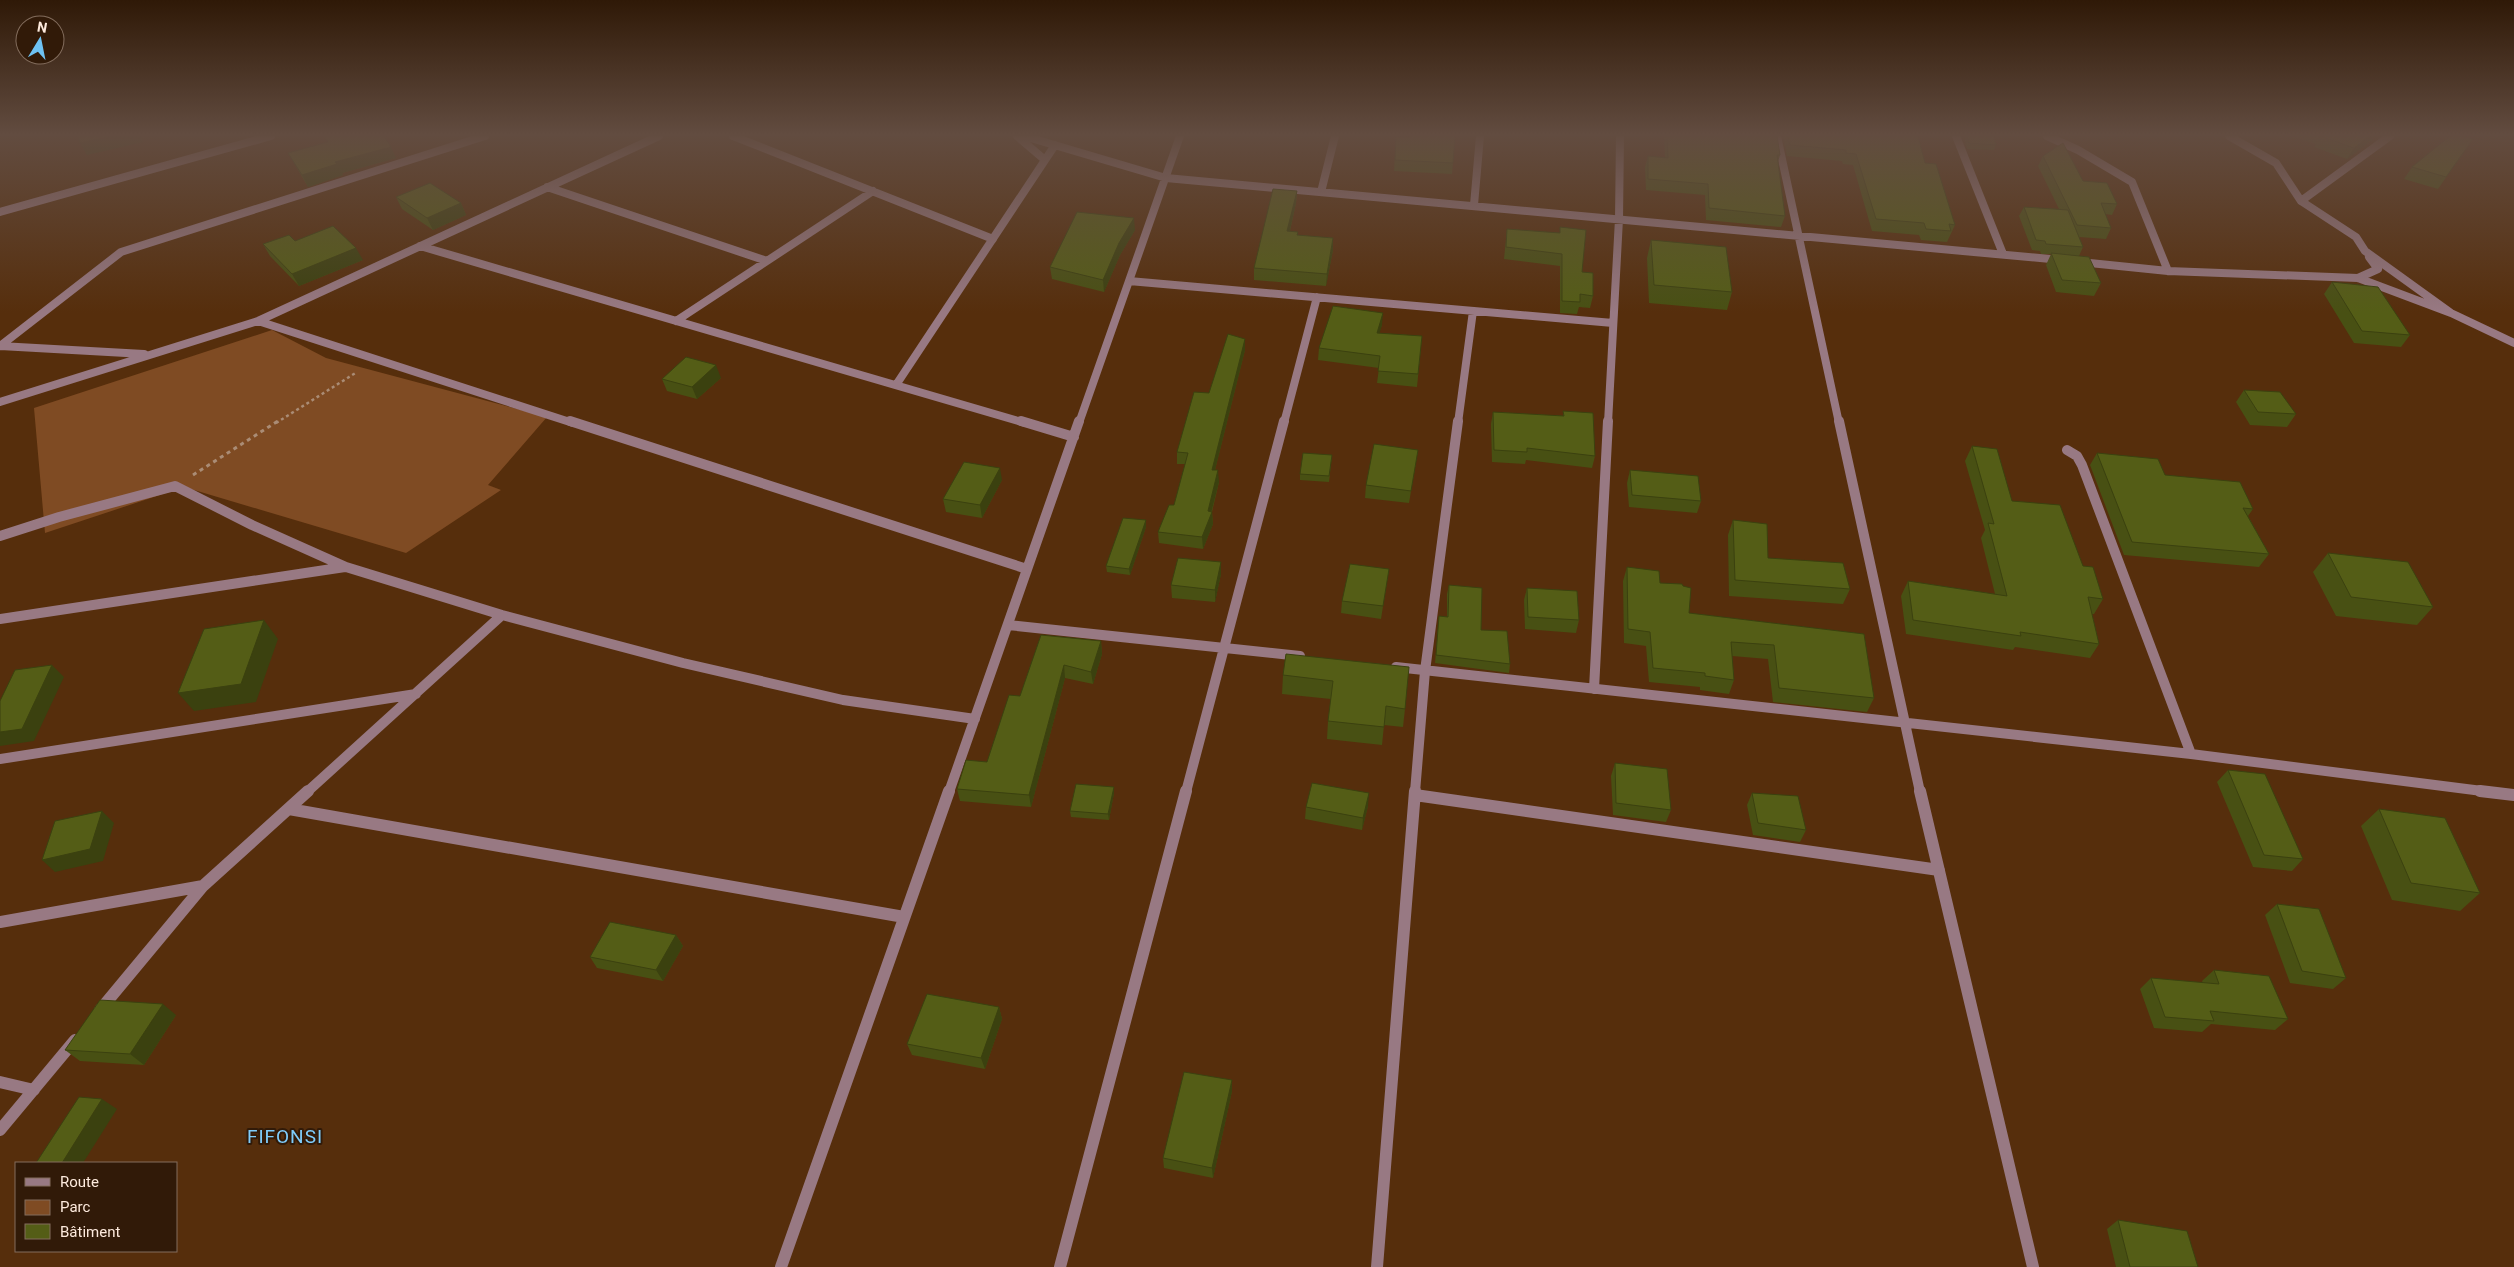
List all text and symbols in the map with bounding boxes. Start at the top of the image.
north arrow [15,15,65,65]
text: N [36,18,49,36]
district label: FIFONSI [247,1125,323,1148]
legend [15,1162,178,1252]
text: Route [60,1173,99,1191]
text: Parc [60,1198,90,1216]
text: Bâtiment [60,1223,120,1241]

